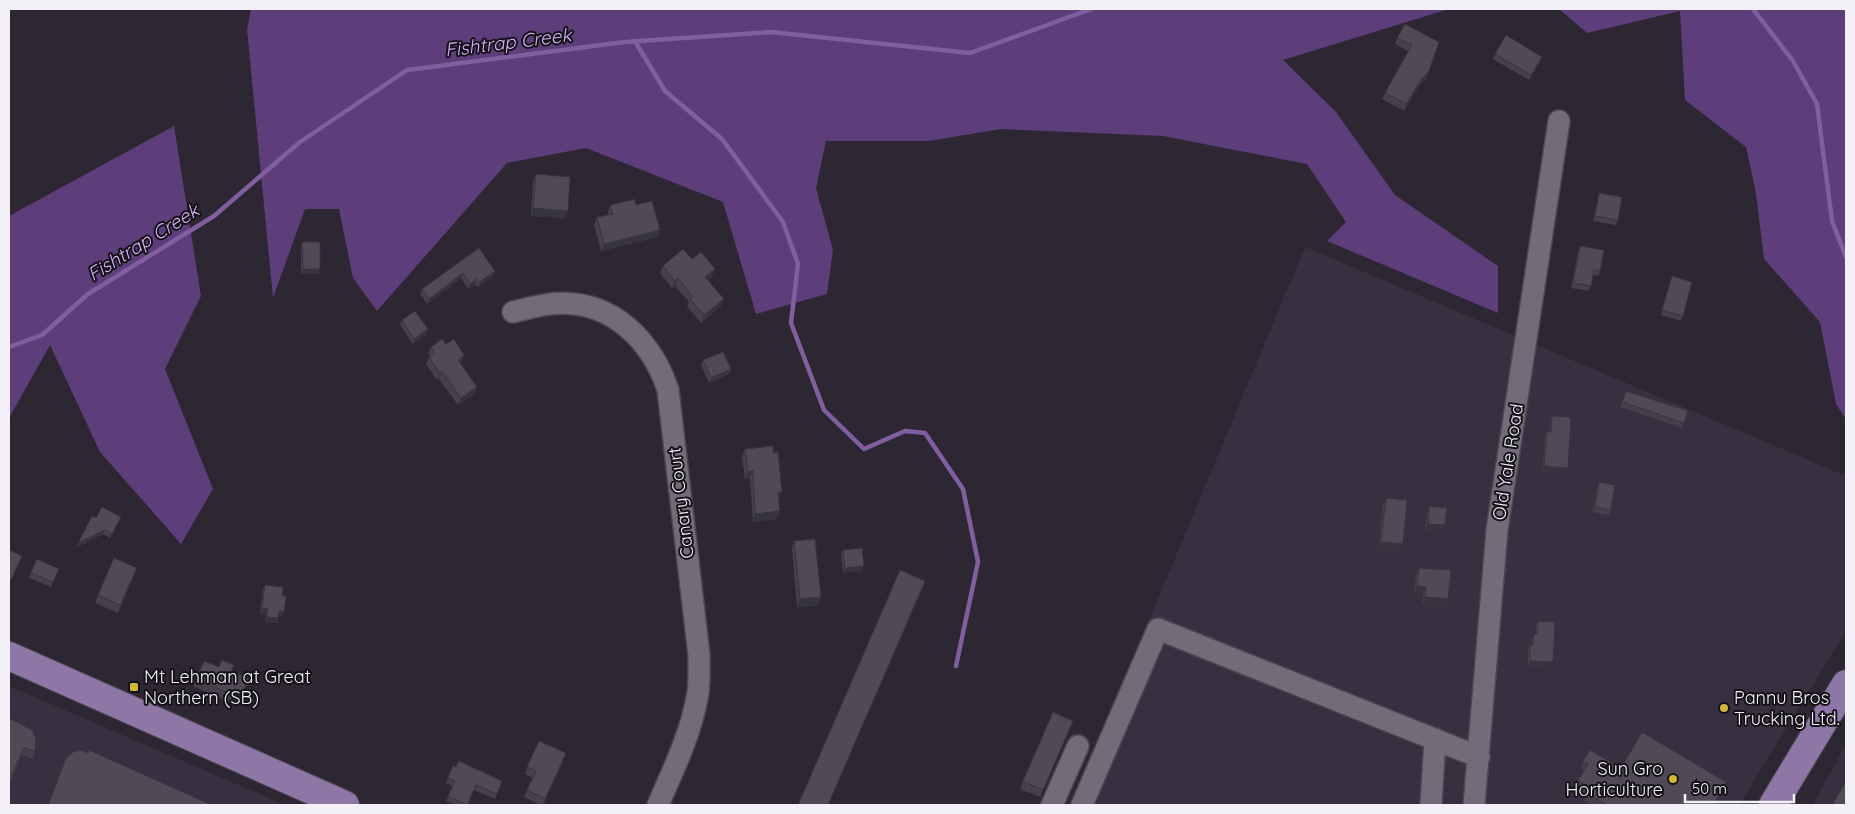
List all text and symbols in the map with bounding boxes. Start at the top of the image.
water label: Fishtrap Creek [443,22,574,62]
water label: Fishtrap Creek [83,197,205,286]
street label: Old Yale Road [1487,402,1528,522]
street label: Canary Court [662,446,699,560]
place label: Mt Lehman at Great Northern (SB) [144,665,311,709]
marker: Mt Lehman at Great Northern (SB) [128,681,140,693]
place label: Pannu Bros Trucking Ltd. [1734,686,1840,730]
marker: Pannu Bros Trucking Ltd. [1718,702,1730,714]
place label: Sun Gro Horticulture [1566,757,1663,801]
scale bar [1685,772,1794,804]
marker: Sun Gro Horticulture [1667,773,1679,785]
text: 50 m [1692,779,1727,798]

